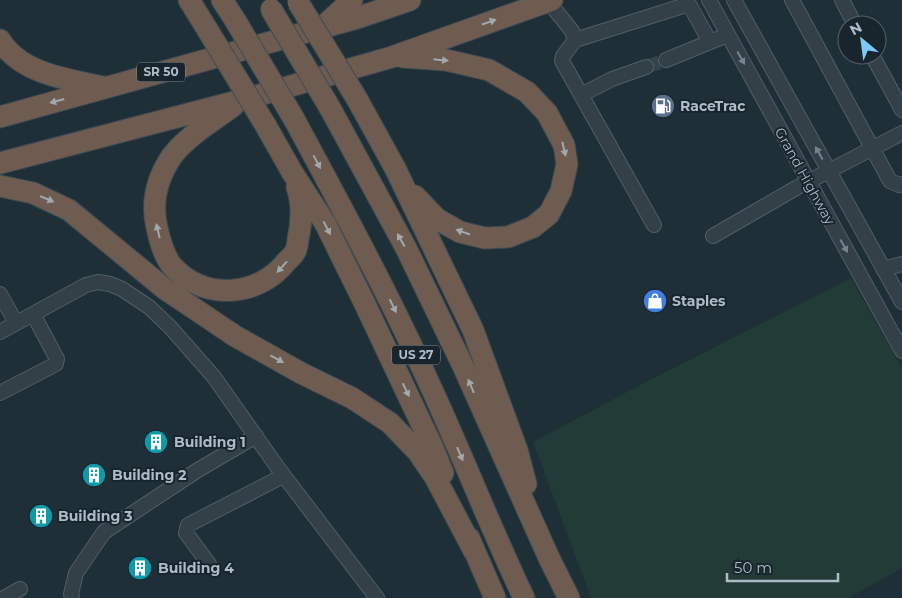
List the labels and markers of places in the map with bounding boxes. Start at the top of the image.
fuel station icon: RaceTrac [650,93,676,119]
place label: RaceTrac [680,97,746,115]
shop icon: Staples [642,288,668,314]
place label: Staples [672,292,726,310]
building icon: Building 1 [143,429,169,455]
place label: Building 1 [174,433,246,451]
building icon: Building 2 [81,462,107,488]
place label: Building 2 [112,466,186,484]
building icon: Building 3 [28,503,54,529]
place label: Building 3 [58,507,132,525]
building icon: Building 4 [127,555,153,581]
place label: Building 4 [158,559,234,577]

